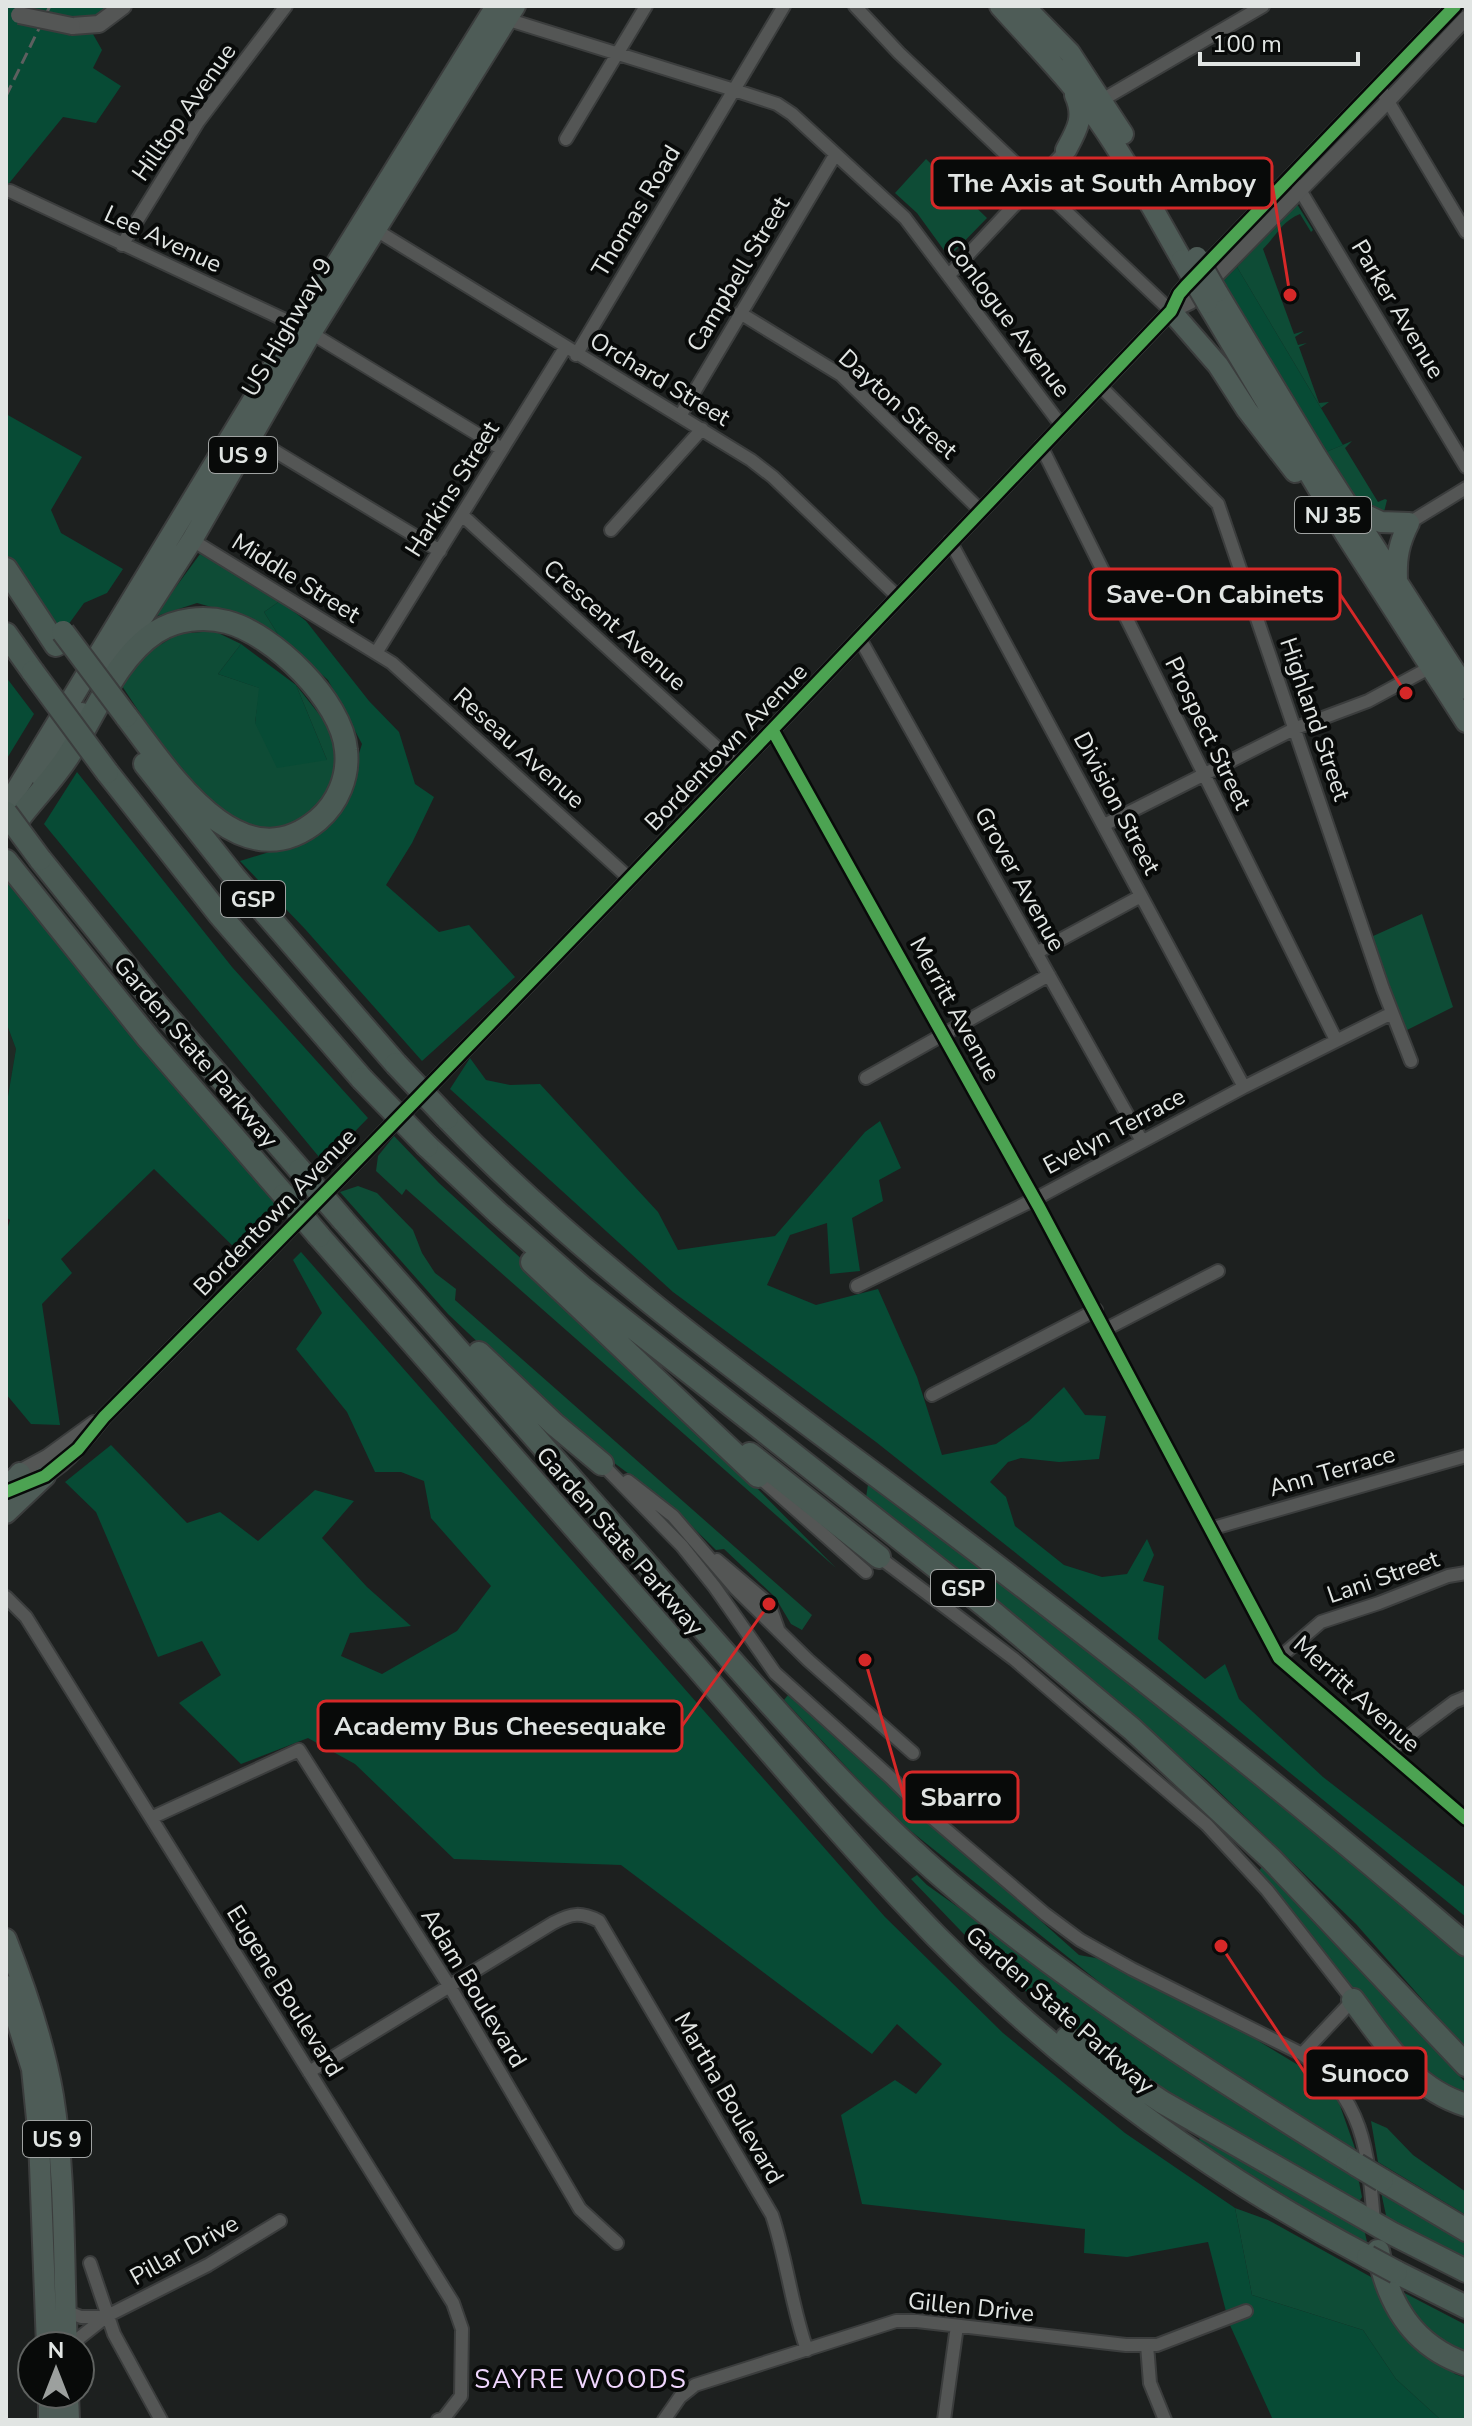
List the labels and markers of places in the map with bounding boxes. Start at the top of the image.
callout: The Axis at South Amboy [932,158,1272,208]
callout: Save-On Cabinets [1090,569,1340,619]
callout: Academy Bus Cheesequake [318,1701,682,1751]
callout: Sbarro [904,1772,1018,1822]
callout: Sunoco [1305,2048,1426,2098]

